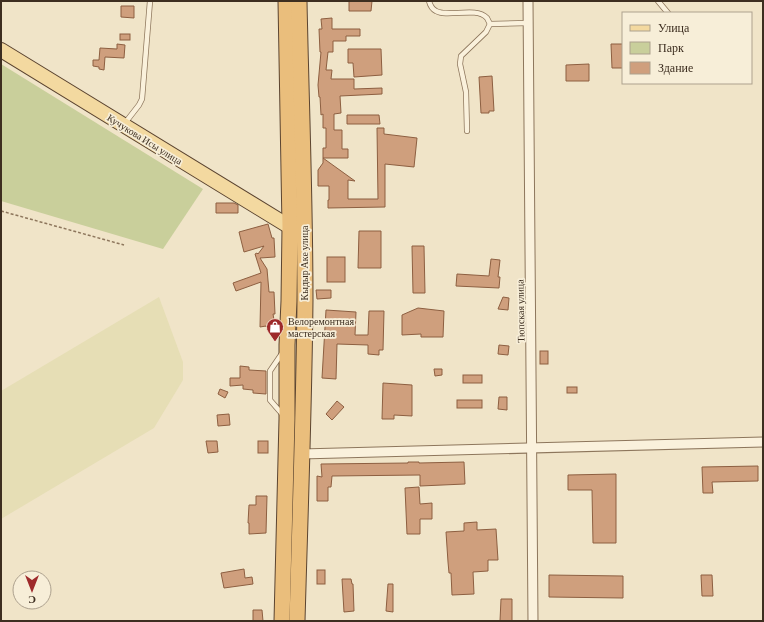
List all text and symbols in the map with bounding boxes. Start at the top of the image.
legend [622,12,752,84]
text: Улица [658,21,690,35]
text: Парк [658,41,684,55]
text: Здание [658,61,693,75]
street label: Кучукова Исы улица [105,112,185,167]
street label: Кыдыр Аке улица [299,225,310,300]
street label: Тюпская улица [514,279,527,343]
place label: Велоремонтная мастерская [288,316,354,339]
shop icon: Велоремонтная мастерская [265,317,285,342]
north arrow [12,570,52,610]
text: С [28,594,36,606]

